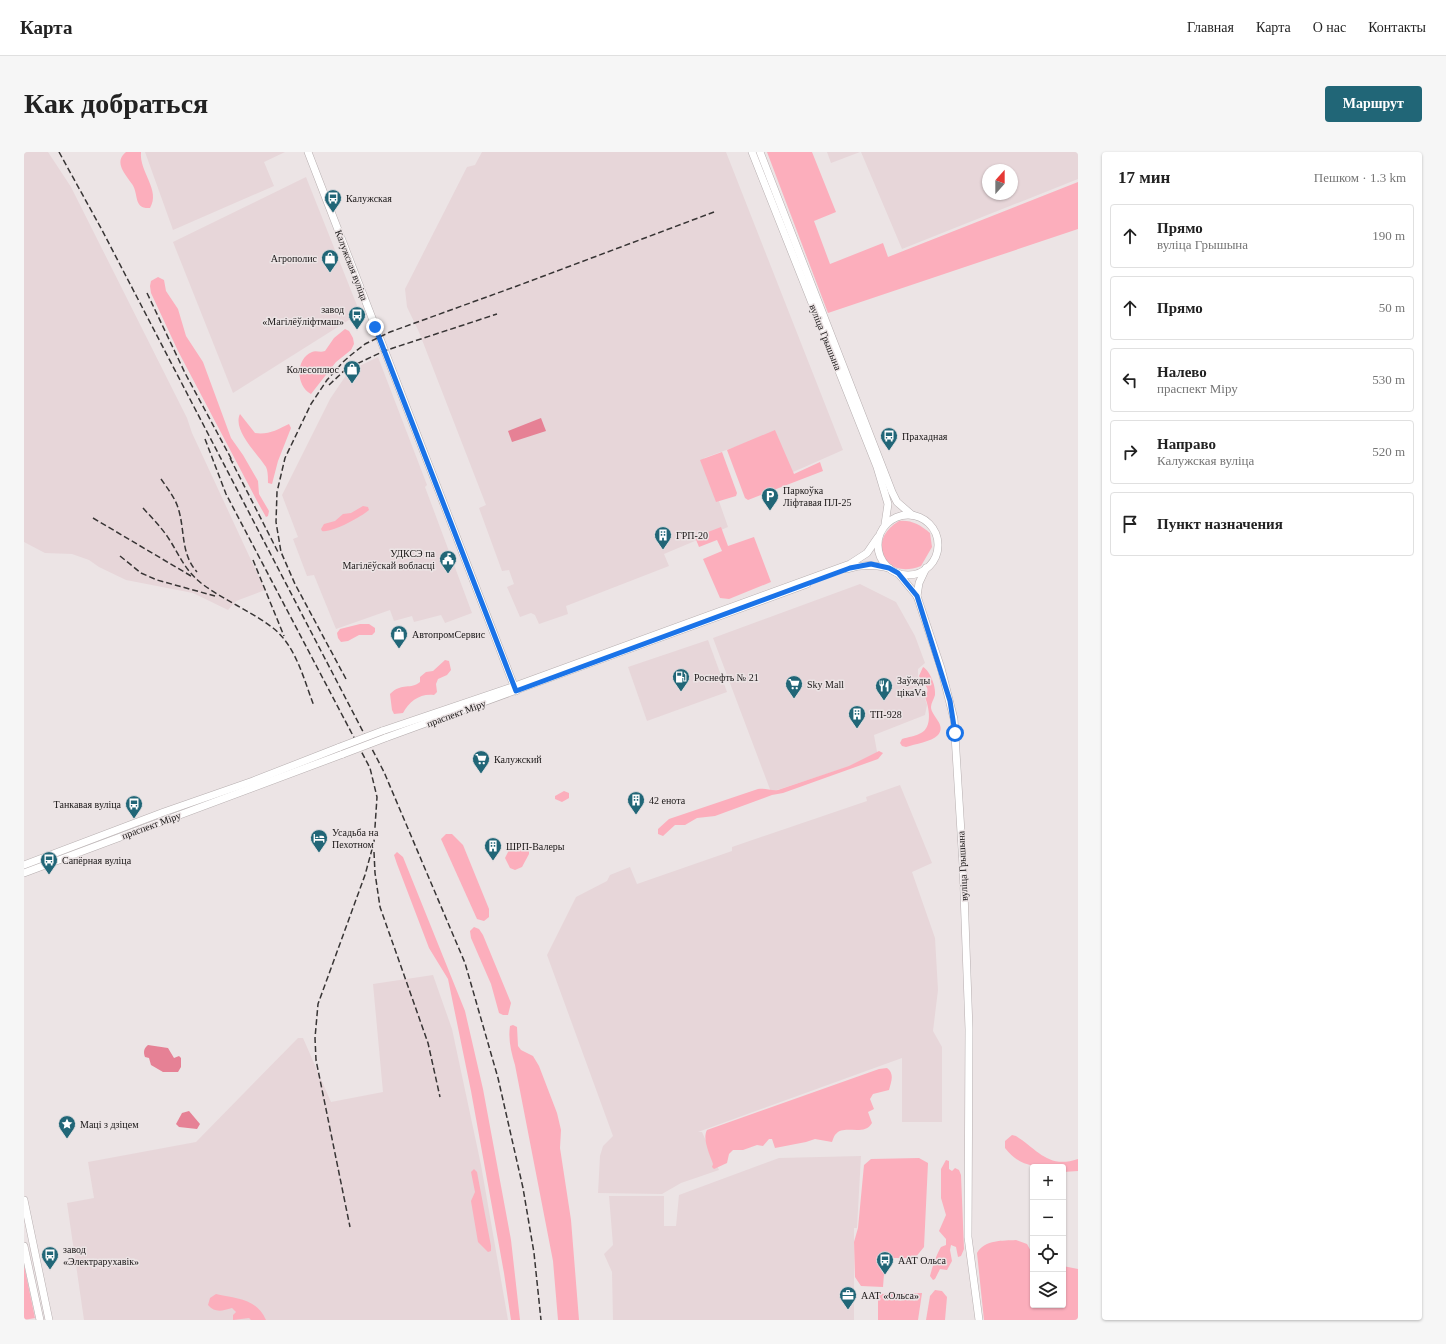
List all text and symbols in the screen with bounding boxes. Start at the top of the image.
text: Карта [20,17,72,38]
text: Главная [1187,20,1234,35]
text: Карта [1256,20,1291,35]
text: О нас [1313,20,1346,35]
text: Контакты [1368,20,1426,35]
button: Маршрут [1325,86,1422,122]
text: Как добраться [24,88,208,119]
north arrow [982,164,1018,200]
text: 17 мин [1118,168,1170,187]
text: Пешком · 1.3 km [1314,170,1406,185]
bus stop icon: Калужская [323,188,343,213]
place label: Калужская [346,193,392,204]
text: Прямо [1157,220,1203,236]
icon: ahead [1119,225,1141,247]
street label: Калужская вуліца [333,228,370,303]
text: 190 m [1372,228,1405,243]
text: вуліца Грышына [1157,237,1248,252]
shop icon: Агрополис [320,248,340,273]
place label: Агрополис [271,253,318,264]
icon: ahead [1119,297,1141,319]
text: Прямо [1157,300,1203,316]
text: 50 m [1379,300,1405,315]
street label: вуліца Грышына [807,303,844,372]
place label: завод «Магілёўліфтмаш» [262,304,344,327]
bus stop icon: завод «Магілёўліфтмаш» [347,305,367,330]
route end [366,318,384,336]
shop icon: Колесоплюс [342,359,362,384]
place label: Колесоплюс [287,364,340,375]
text: Налево [1157,364,1207,380]
icon: left [1119,369,1141,391]
text: 530 m [1372,372,1405,387]
text: праспект Міру [1157,381,1238,396]
bus stop icon: Прахадная [879,426,899,451]
place label: Прахадная [902,431,948,442]
text: Направо [1157,436,1216,452]
icon: right [1119,441,1141,463]
text: 520 m [1372,444,1405,459]
text: Калужская вуліца [1157,453,1254,468]
place label: Паркоўка Ліфтавая ПЛ-25 [783,485,851,508]
parking icon: Паркоўка Ліфтавая ПЛ-25 [760,486,780,511]
icon: arrive [1119,513,1141,535]
text: Пункт назначения [1157,516,1283,532]
building icon: ГРП-20 [653,525,673,550]
place label: ГРП-20 [676,530,708,541]
place label: УДКСЭ па Магілёўскай вобласці [342,548,436,571]
public building icon: УДКСЭ па Магілёўскай вобласці [438,549,458,574]
shop icon: АвтопромСервис [389,624,409,649]
place label: АвтопромСервис [412,629,486,640]
fuel station icon: Роснефть № 21 [671,667,691,692]
place label: Роснефть № 21 [694,672,759,683]
supermarket icon: Sky Mall [784,674,804,699]
place label: Заўжды цікаVа [897,675,930,698]
restaurant icon: Заўжды цікаVа [874,676,894,701]
place label: Sky Mall [807,679,844,690]
street label: праспект Міру [425,698,487,729]
building icon: ТП-928 [847,704,867,729]
place label: ТП-928 [870,709,902,720]
route start [946,724,964,742]
supermarket icon: Калужский [471,749,491,774]
place label: Калужский [494,754,542,765]
building icon: 42 енота [626,790,646,815]
bus stop icon: Танкавая вуліца [124,794,144,819]
place label: 42 енота [649,795,686,806]
place label: Танкавая вуліца [54,799,122,810]
street label: праспект Міру [120,810,182,841]
place label: Усадьба на Пехотном [332,827,379,850]
hotel icon: Усадьба на Пехотном [309,828,329,853]
street label: вуліца Грышына [955,830,970,901]
building icon: ШРП-Валеры [483,836,503,861]
place label: ШРП-Валеры [506,841,565,852]
bus stop icon: Сапёрная вуліца [39,850,59,875]
place label: Сапёрная вуліца [62,855,132,866]
place icon: Маці з дзіцем [57,1114,77,1139]
place label: Маці з дзіцем [80,1119,139,1130]
map controls [1030,1164,1066,1308]
button: + [1030,1164,1066,1200]
button: − [1030,1200,1066,1236]
button: locate [1030,1236,1066,1272]
place label: завод «Электрарухавік» [63,1244,139,1267]
bus stop icon: завод «Электрарухавік» [40,1245,60,1270]
bus stop icon: ААТ Ольса [875,1250,895,1275]
place label: ААТ Ольса [898,1255,947,1266]
button: layers [1030,1272,1066,1308]
office icon: ААТ «Ольса» [838,1285,858,1310]
place label: ААТ «Ольса» [861,1290,919,1301]

